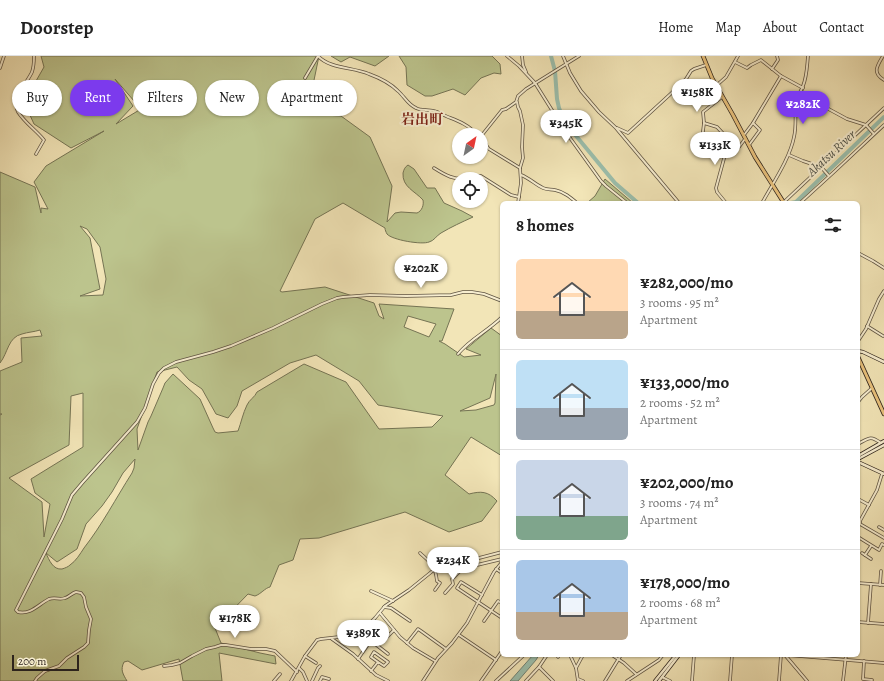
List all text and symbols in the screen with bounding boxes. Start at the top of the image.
text: Doorstep [20,15,94,41]
text: Home [658,18,693,37]
text: Map [715,18,741,37]
text: About [763,18,797,37]
text: Contact [819,18,864,37]
pin: ¥158K [669,79,725,113]
chip: Buy [12,80,62,116]
chip: Rent [70,80,125,116]
chip: Filters [133,80,197,116]
chip: New [205,80,259,116]
chip: Apartment [267,80,357,116]
text: ¥158K [681,83,713,100]
pin: ¥282K [775,91,831,125]
text: ¥282K [786,95,820,112]
district label: 岩出町 [401,110,444,129]
pin: ¥345K [538,110,594,144]
text: ¥345K [549,114,583,131]
water label: Akatsu River [802,126,859,181]
north arrow [452,128,488,164]
map controls [452,128,488,208]
pin: ¥133K [687,132,743,166]
text: ¥133K [699,136,731,153]
button: locate [452,172,488,208]
text: 8 homes [516,214,574,237]
icon: filters [822,214,844,236]
pin: ¥202K [393,255,449,289]
text: ¥202K [403,259,439,276]
text: ¥282,000/mo [640,271,733,294]
icon: home [548,275,596,323]
text: 3 rooms · 95 m² [640,294,719,311]
text: Apartment [640,311,698,328]
text: ¥133,000/mo [640,371,729,394]
icon: home [548,376,596,424]
text: 2 rooms · 52 m² [640,394,720,411]
text: Apartment [640,411,698,428]
text: ¥202,000/mo [640,471,734,494]
icon: home [548,476,596,524]
text: 3 rooms · 74 m² [640,494,719,511]
text: Apartment [640,511,698,528]
pin: ¥234K [425,547,481,581]
text: ¥234K [436,551,470,568]
text: ¥178,000/mo [640,571,730,594]
icon: home [548,576,596,624]
text: 2 rooms · 68 m² [640,594,720,611]
pin: ¥178K [207,605,263,639]
text: ¥178K [219,609,251,626]
text: Apartment [640,611,698,628]
pin: ¥389K [335,620,391,654]
text: ¥389K [346,624,380,641]
scale bar [12,653,79,672]
text: 200 m [18,654,46,669]

